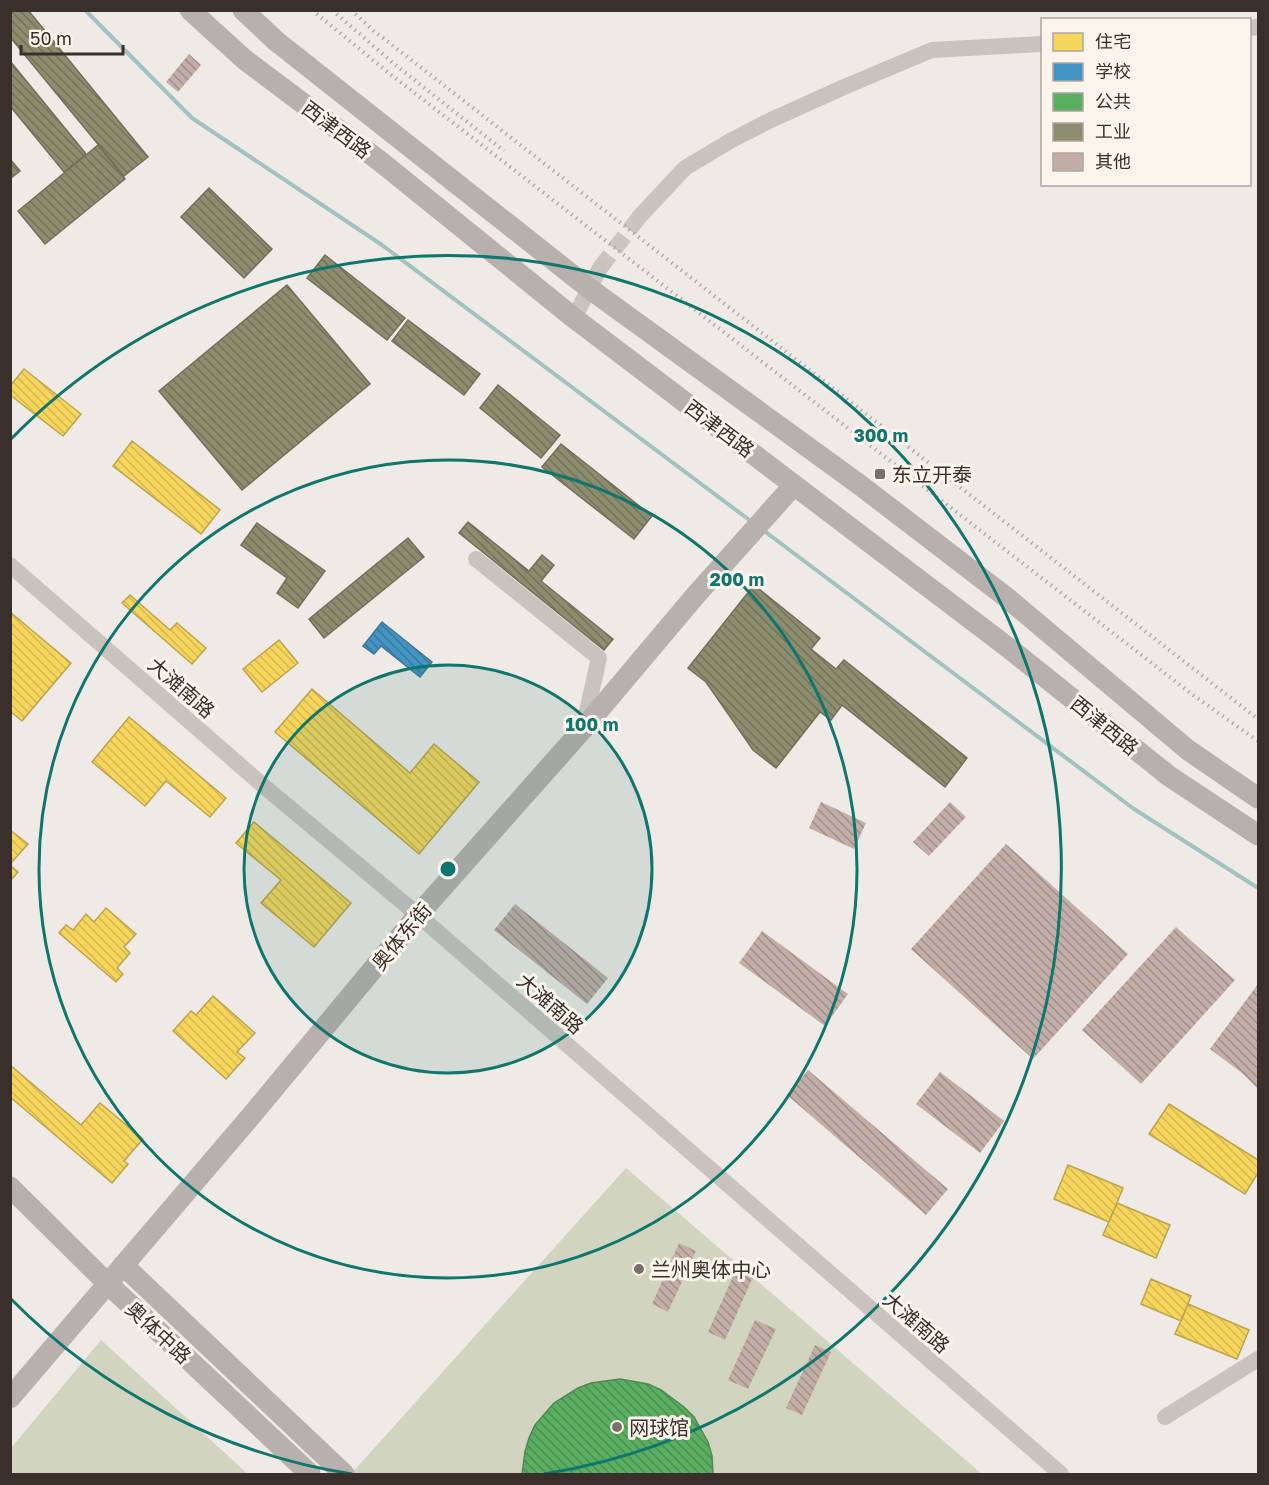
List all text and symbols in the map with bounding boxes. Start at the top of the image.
scale bar [21,18,123,56]
legend [1041,18,1251,186]
text: 50 m [30,27,72,49]
text: 住宅 [1095,30,1131,52]
text: 学校 [1095,60,1131,82]
text: 公共 [1095,90,1131,112]
street label: 西津西路 [298,95,376,163]
text: 工业 [1095,120,1131,142]
text: 其他 [1095,150,1131,172]
street label: 西津西路 [681,394,759,462]
text: 300 m [854,424,908,446]
place label: 东立开泰 [892,462,972,486]
marker: 东立开泰 [873,467,887,481]
text: 200 m [710,568,764,590]
street label: 大滩南路 [144,652,220,722]
street label: 西津西路 [1066,691,1144,759]
text: 100 m [566,713,618,735]
centre of rings [438,859,458,879]
street label: 奥体东街 [366,898,436,974]
street label: 大滩南路 [513,968,589,1038]
place label: 兰州奥体中心 [651,1257,771,1281]
marker: 兰州奥体中心 [632,1262,646,1276]
street label: 大滩南路 [879,1287,955,1357]
street label: 奥体中路 [122,1296,196,1368]
place label: 网球馆 [629,1415,689,1439]
marker: 网球馆 [610,1420,624,1434]

